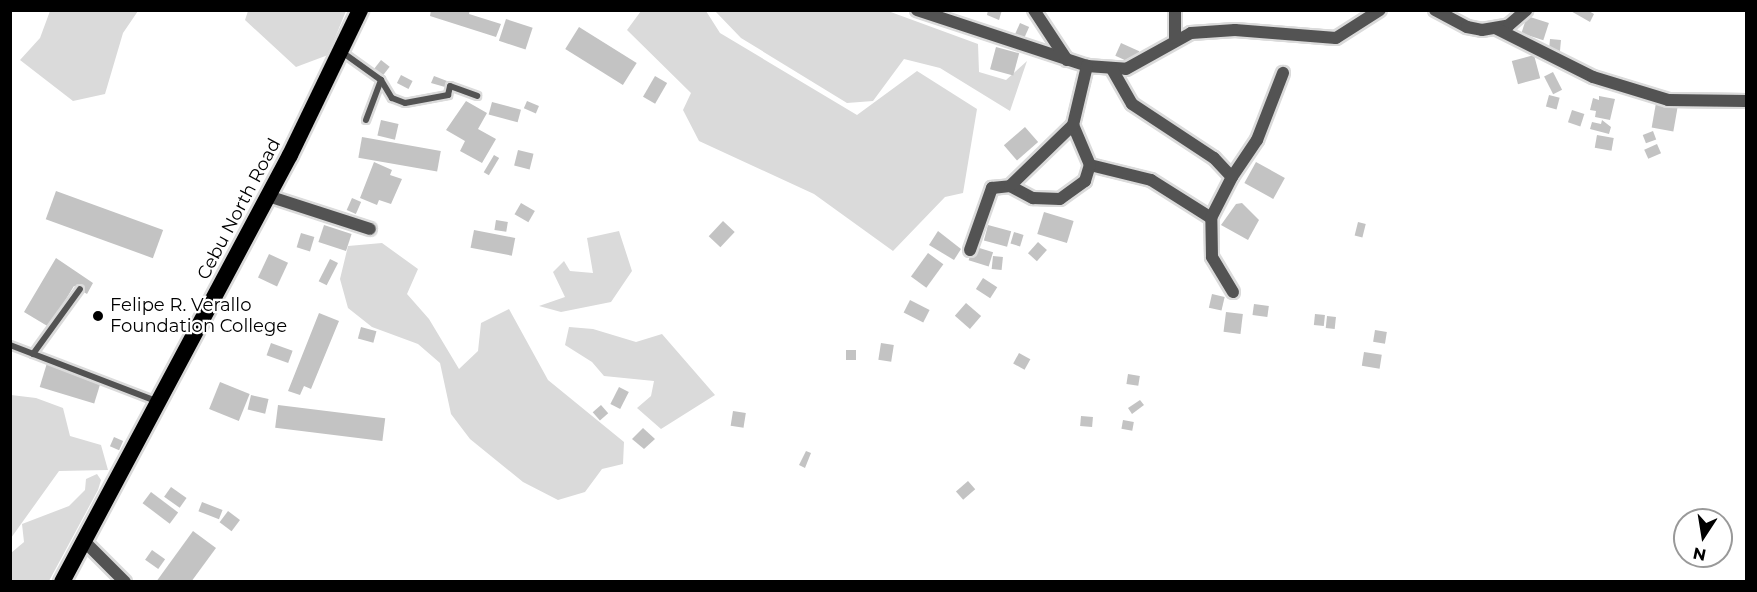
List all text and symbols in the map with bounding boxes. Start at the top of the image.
street label: Cebu North Road [193,135,285,283]
place label: Felipe R. Verallo Foundation College [110,295,287,338]
marker: Felipe R. Verallo Foundation College [91,309,105,323]
north arrow [1673,508,1733,568]
text: N [1691,544,1708,565]

